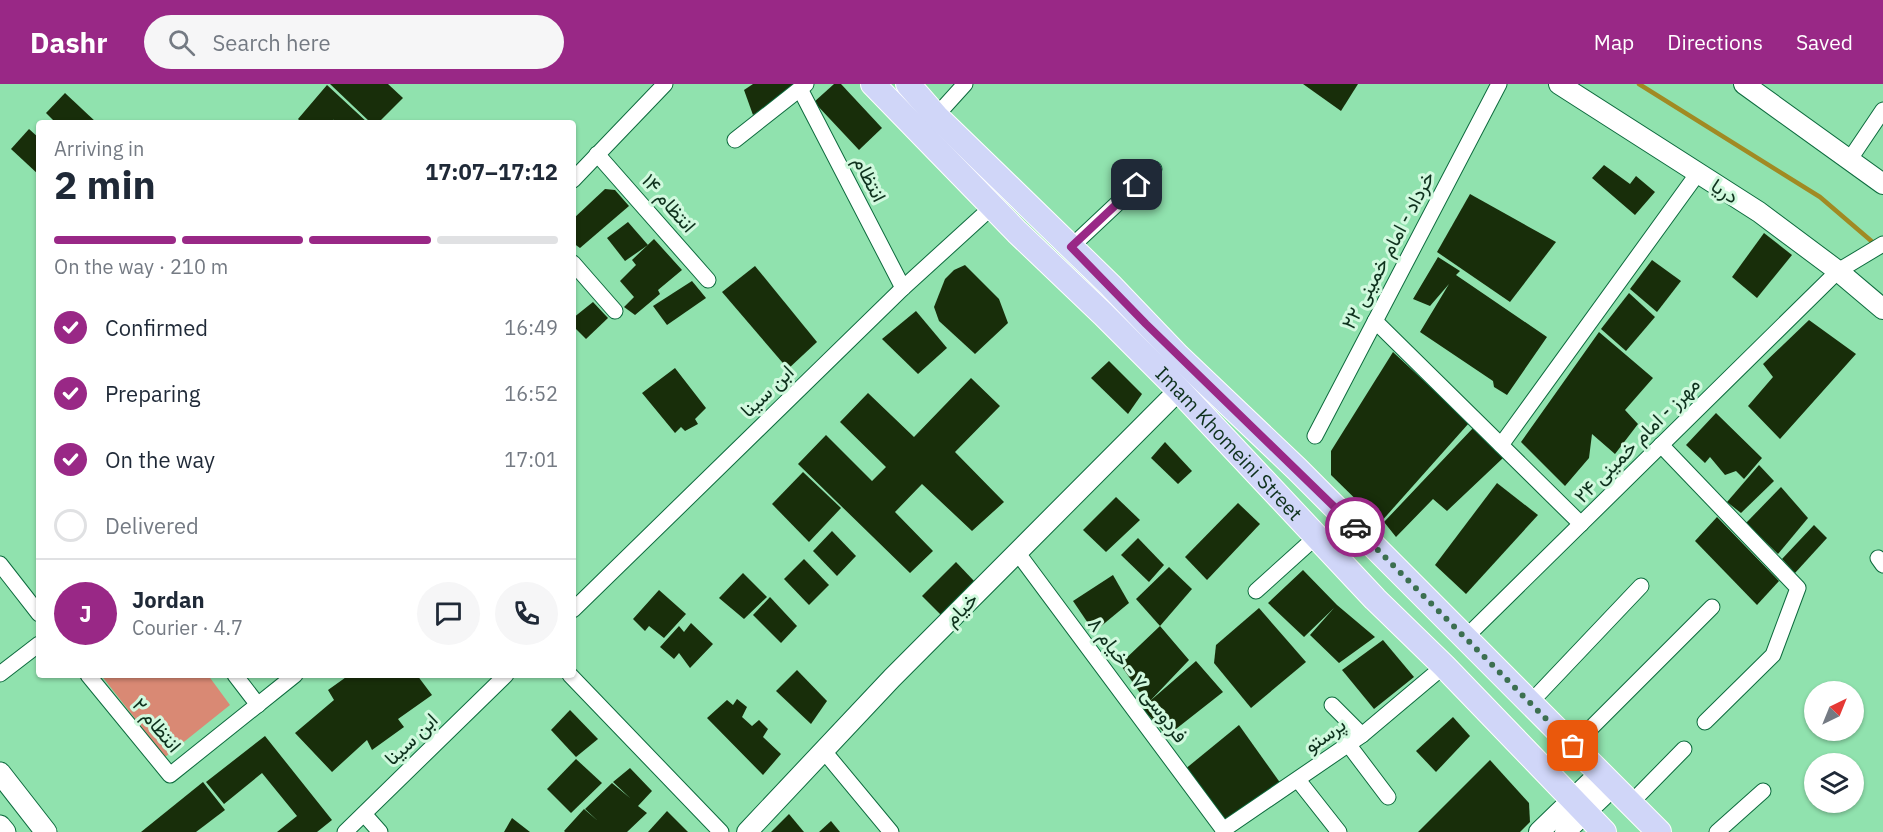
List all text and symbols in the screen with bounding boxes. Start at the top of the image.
search box [144,15,564,69]
text: Dashr [30,24,108,61]
icon: search [165,26,198,59]
text: Search here [213,28,331,57]
text: Map [1594,28,1634,56]
text: Directions [1667,28,1763,56]
text: Saved [1796,28,1853,56]
text: Arriving in [54,135,144,162]
street label: انتظام [847,151,893,206]
text: 17:07–17:12 [425,157,558,186]
text: 2 min [54,159,156,210]
pin [1111,159,1162,210]
street label: خرداد - امام خمینی ۲۲ [1334,166,1441,334]
street label: انتظام ۱۴ [636,167,703,238]
icon: home [1120,168,1153,201]
street label: دریا [1706,172,1744,209]
text: On the way · 210 m [54,253,228,280]
icon: check [54,311,87,344]
text: Confirmed [105,313,208,342]
text: 16:49 [504,314,558,341]
street label: ابن سینا [734,358,799,423]
street label: Imam Khomeini Street [1150,360,1309,526]
street label: مهرز - امام خمینی ۲۴ [1568,371,1706,509]
icon: check [54,377,87,410]
text: Preparing [105,379,200,408]
text: 16:52 [504,380,558,407]
icon: check [54,443,87,476]
text: On the way [105,445,215,474]
text: 17:01 [504,446,558,473]
courier [1325,497,1385,557]
text: Delivered [105,511,199,540]
icon: car [1339,511,1372,544]
button: chat [417,582,480,645]
button: phone [495,582,558,645]
text: Jordan [132,585,205,614]
street label: خیام [938,586,984,632]
text: J [79,599,92,628]
street label: فردوسی ۷ - خیام ۸ [1082,611,1195,748]
text: Courier · 4.7 [132,614,243,641]
north arrow [1804,681,1864,741]
map controls [1804,681,1864,813]
street label: انتظام ۲ [127,692,188,758]
street label: ابن سینا [378,706,443,771]
street label: پرستو [1299,711,1351,759]
pin [1547,720,1598,771]
icon: bag [1556,729,1589,762]
button: layers [1804,753,1864,813]

